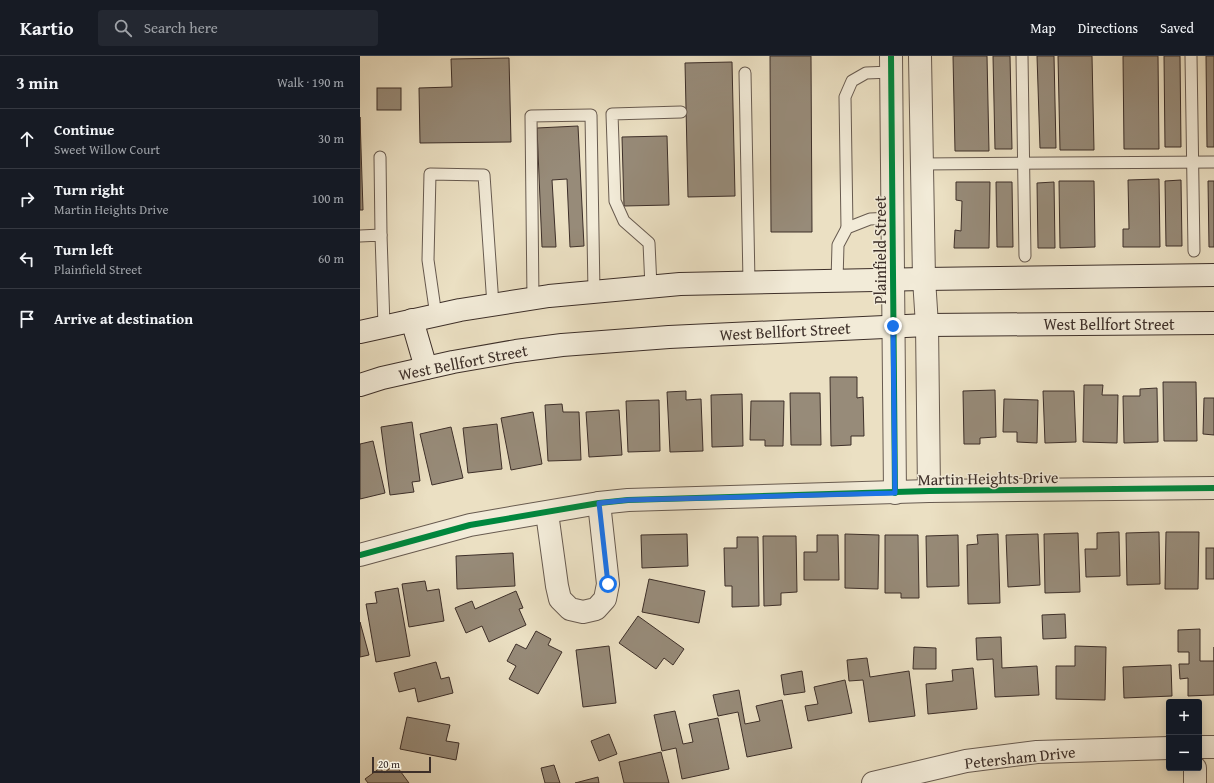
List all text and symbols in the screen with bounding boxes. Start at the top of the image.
search box [98,10,378,46]
text: Kartio [20,14,74,42]
icon: search [112,17,134,39]
text: Search here [144,17,218,38]
text: Map [1030,18,1056,38]
text: Directions [1078,18,1138,38]
text: Saved [1160,18,1194,38]
text: 3 min [16,70,58,95]
text: Walk · 190 m [277,73,344,92]
text: Continue [54,119,115,140]
icon: ahead [16,128,38,150]
text: 30 m [318,129,344,148]
text: Sweet Willow Court [54,140,160,159]
text: Turn right [54,179,125,200]
icon: right [16,188,38,210]
text: 100 m [312,189,344,208]
street label: Plainfield Street [868,196,892,304]
text: Martin Heights Drive [54,200,169,219]
text: Turn left [54,239,113,260]
icon: left [16,248,38,270]
text: 60 m [318,249,344,268]
text: Plainfield Street [54,260,142,279]
icon: arrive [16,308,38,330]
text: Arrive at destination [54,308,193,329]
street label: West Bellfort Street [1043,312,1175,336]
street label: West Bellfort Street [719,316,851,346]
route end [884,317,902,335]
street label: West Bellfort Street [396,338,530,386]
street label: Martin Heights Drive [917,465,1059,491]
route start [599,575,617,593]
map controls [1166,699,1202,771]
button: + [1166,699,1202,735]
button: − [1166,735,1202,771]
street label: Petersham Drive [963,739,1077,775]
scale bar [372,755,431,774]
text: 20 m [378,756,400,772]

